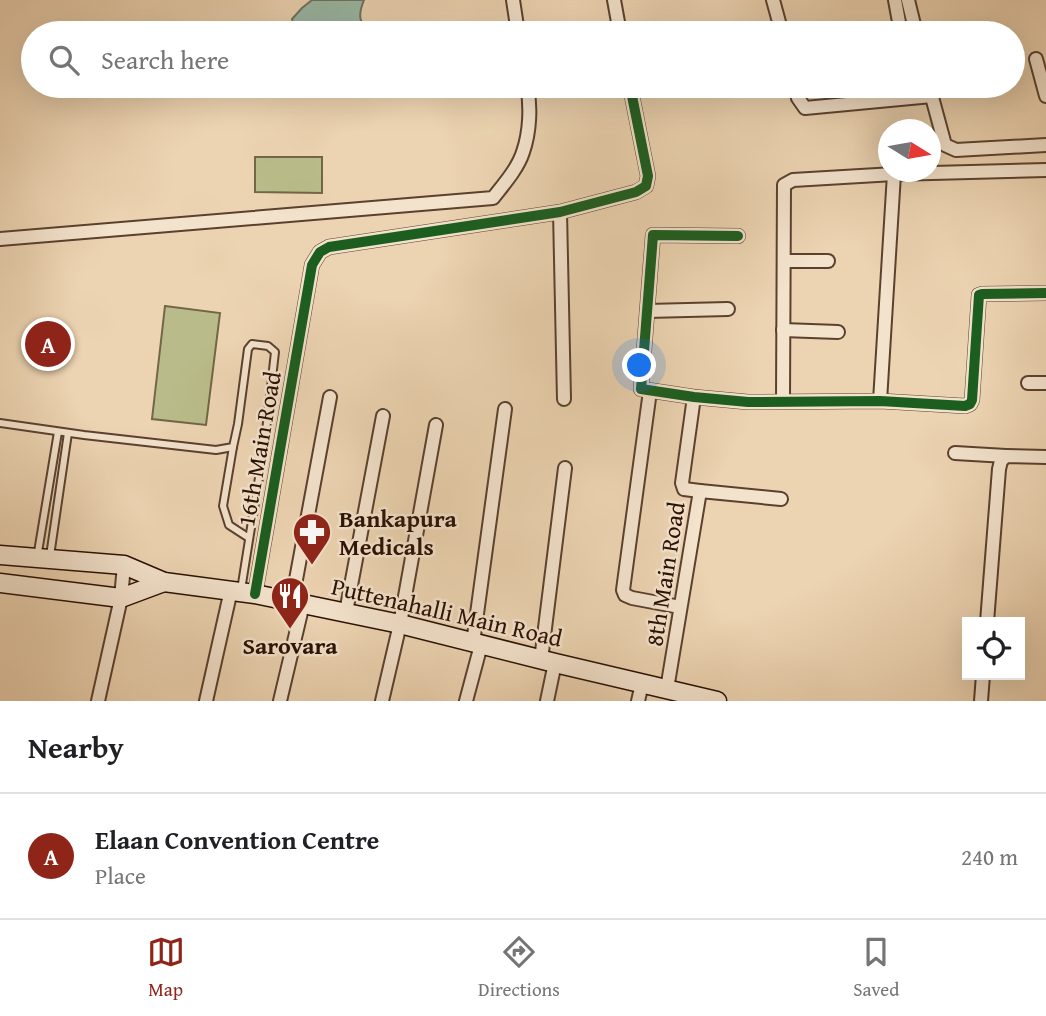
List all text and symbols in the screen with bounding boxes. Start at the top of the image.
search box [21,21,1025,98]
text: Search here [101,40,229,79]
icon: search [45,41,83,79]
north arrow [878,119,941,182]
pin: A [25,318,71,370]
your location [622,348,656,382]
street label: 16th Main Road [228,368,290,529]
street label: 8th Main Road [636,499,694,649]
place label: Bankapura Medicals [339,501,457,564]
pharmacy icon: Bankapura Medicals [291,511,333,566]
street label: Puttenahalli Main Road [328,568,566,656]
restaurant icon: Sarovara [269,575,311,630]
map controls [962,617,1025,680]
button: locate [962,617,1025,680]
place label: Sarovara [242,628,338,663]
text: Nearby [28,725,124,769]
text: Elaan Convention Centre [95,820,379,859]
text: A [44,840,58,873]
text: 240 m [961,840,1018,873]
text: Place [95,859,146,892]
tab: Map [147,933,185,1003]
tab: Directions [478,933,560,1003]
tab: Saved [853,933,899,1003]

